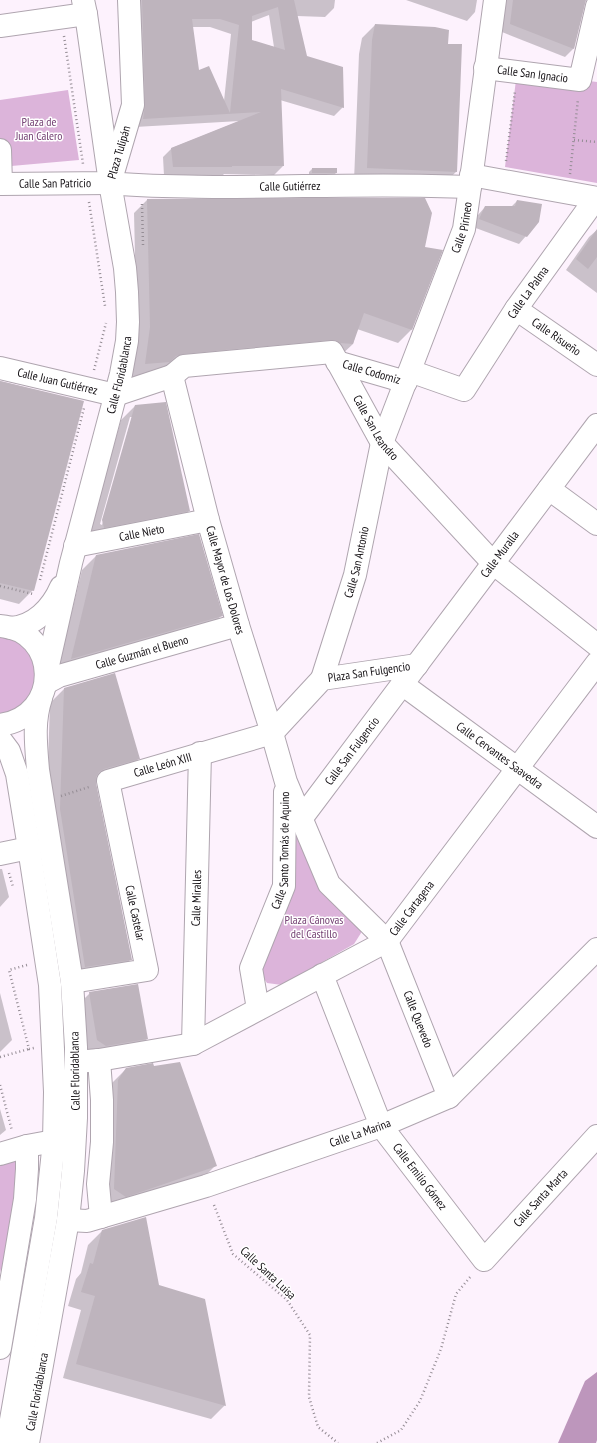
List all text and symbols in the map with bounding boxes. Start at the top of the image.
street label: Calle San Ignacio [496,62,569,85]
park label: Plaza de Juan Calero [14,114,63,143]
street label: Plaza Tulipán [104,124,134,181]
street label: Calle San Patricio [19,175,91,191]
street label: Calle Gutiérrez [259,178,321,194]
street label: Calle Pirineo [447,201,475,255]
street label: Calle La Palma [504,263,552,321]
street label: Calle Risueño [529,314,584,359]
street label: Calle Floridablanca [103,336,134,415]
street label: Calle Codorniz [341,356,402,387]
street label: Calle Juan Gutiérrez [16,364,99,398]
street label: Calle San Leandro [350,392,402,463]
street label: Calle Nieto [118,521,166,544]
street label: Calle Mayor de Los Dolores [203,524,248,636]
street label: Calle San Antonio [340,525,372,600]
street label: Calle Muralla [477,528,522,580]
street label: Calle Guzmán el Bueno [94,632,190,672]
street label: Plaza San Fulgencio [327,658,411,685]
street label: Calle San Fulgencio [321,714,382,788]
street label: Calle Cervantes Saavedra [454,718,546,792]
street label: Calle León XIII [132,749,193,780]
street label: Calle Santo Tomás de Aquino [267,791,292,911]
street label: Calle Miralles [188,870,204,926]
street label: Calle Cartagena [386,877,437,939]
street label: Calle Castelar [122,884,149,943]
park label: Plaza Cánovas del Castillo [285,912,343,941]
street label: Calle Quevedo [401,988,437,1050]
street label: Calle Floridablanca [66,1031,83,1111]
street label: Calle La Marina [327,1115,393,1150]
street label: Calle Emilio Gómez [390,1140,451,1213]
street label: Calle Santa Marta [510,1165,570,1230]
street label: Calle Santa Luisa [237,1243,299,1302]
street label: Calle Floridablanca [22,1351,51,1432]

